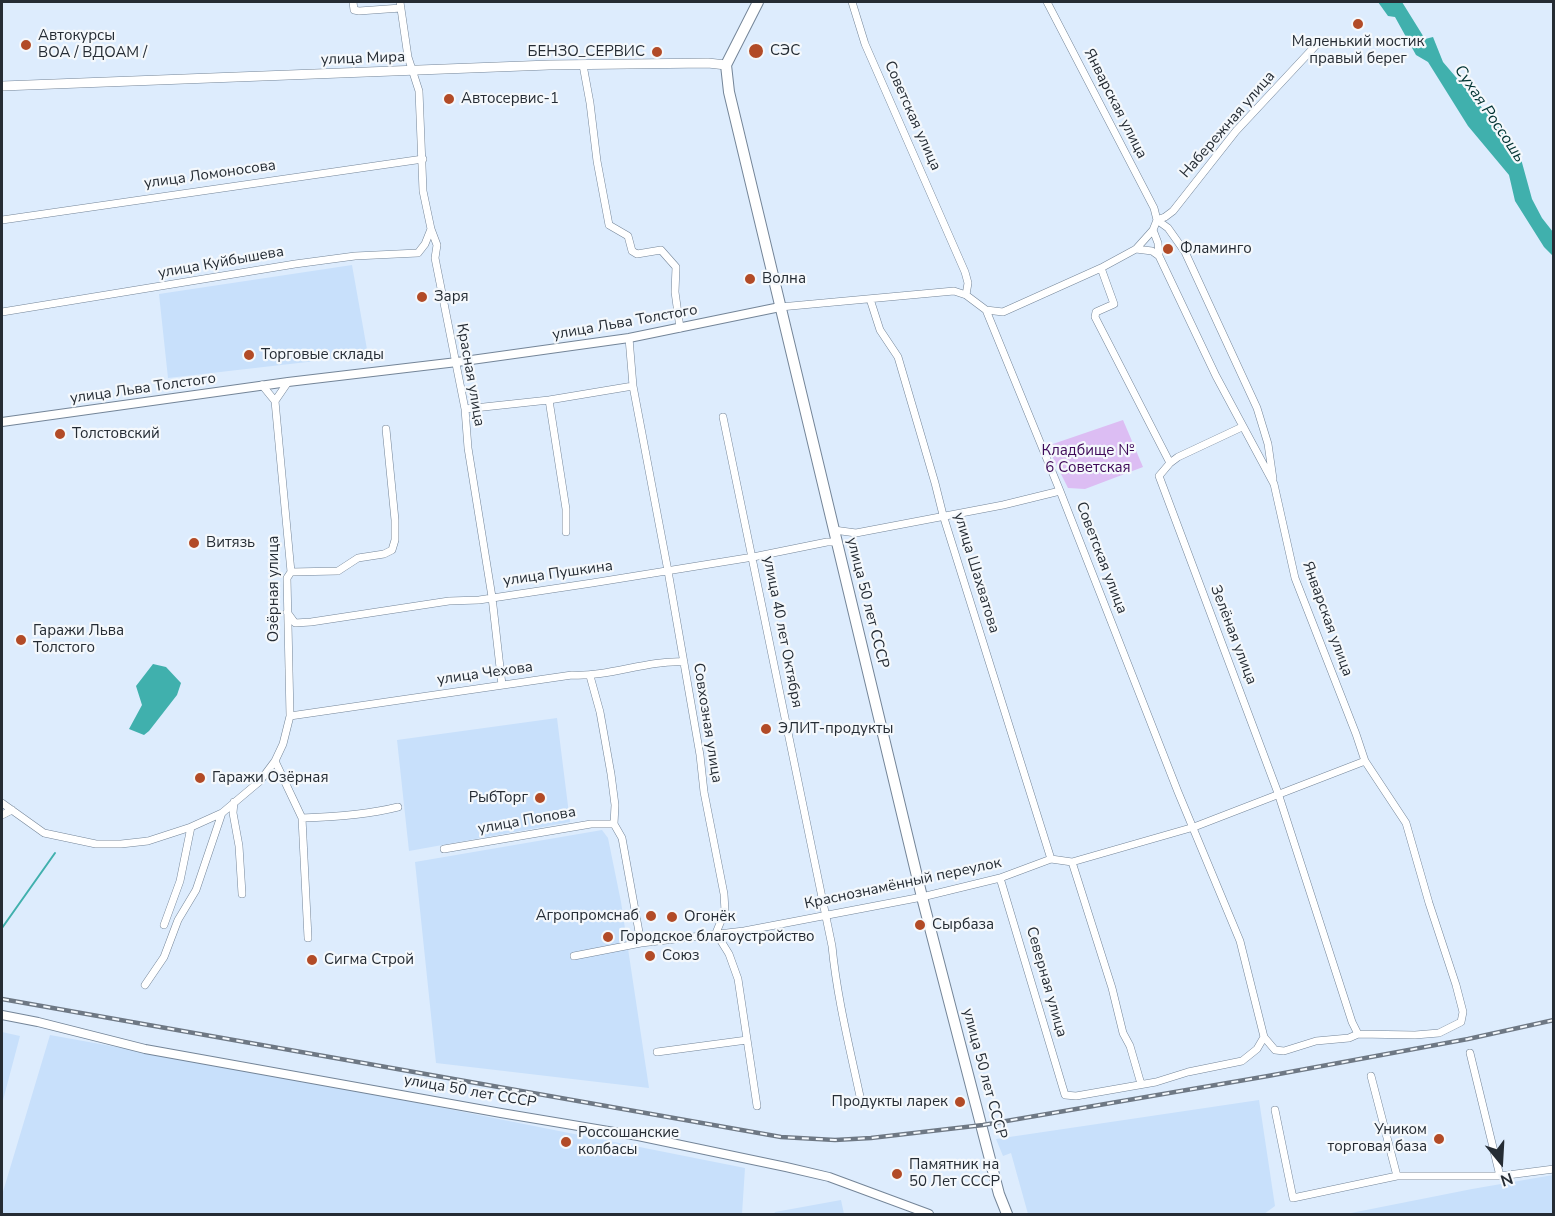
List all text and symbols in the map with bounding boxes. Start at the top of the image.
marker: Маленький мостик правый берег [1351,17,1365,31]
place label: Автокурсы ВОА / ВДОАМ / [38,27,147,62]
place label: Маленький мостик правый берег [1292,33,1424,68]
marker: Автокурсы ВОА / ВДОАМ / [19,38,33,52]
marker: СЭС [747,42,765,60]
place label: СЭС [770,42,800,60]
place label: БЕНЗО_СЕРВИС [528,43,645,61]
marker: БЕНЗО_СЕРВИС [650,45,664,59]
street label: Январская улица [1080,46,1150,162]
street label: улица Мира [321,49,405,69]
street label: Советская улица [880,58,944,174]
water label: Сухая Россошь [1449,62,1529,166]
street label: Набережная улица [1177,68,1279,182]
place label: Автосервис-1 [461,90,559,108]
marker: Автосервис-1 [442,92,456,106]
street label: улица Ломоносова [143,157,277,193]
place label: Фламинго [1180,240,1252,258]
marker: Фламинго [1161,242,1175,256]
street label: улица Куйбышева [157,243,285,283]
place label: Волна [762,270,806,288]
marker: Волна [743,272,757,286]
place label: Заря [434,288,469,306]
marker: Заря [415,290,429,304]
street label: улица Льва Толстого [551,301,699,345]
street label: Красная улица [452,322,488,428]
place label: Торговые склады [261,346,384,364]
marker: Торговые склады [242,348,256,362]
street label: улица Льва Толстого [69,370,217,408]
place label: Толстовский [72,425,160,443]
marker: Толстовский [53,427,67,441]
park label: Кладбище № 6 Советская [1042,442,1134,477]
street label: Советская улица [1071,500,1131,616]
street label: улица Шахватова [949,510,1003,636]
place label: Витязь [206,534,255,552]
marker: Витязь [187,536,201,550]
street label: Озёрная улица [265,536,283,642]
street label: улица 50 лет СССР [842,536,892,670]
street label: улица 40 лет Октября [758,554,806,710]
street label: улица Пушкина [502,557,614,591]
street label: Январская улица [1298,559,1356,679]
street label: Зелёная улица [1206,583,1260,687]
place label: Гаражи Льва Толстого [33,622,124,657]
marker: Гаражи Льва Толстого [14,633,28,647]
street label: улица Чехова [436,658,534,690]
street label: Совхозная улица [689,662,725,784]
place label: ЭЛИТ-продукты [778,720,893,738]
marker: ЭЛИТ-продукты [759,722,773,736]
place label: Гаражи Озёрная [212,769,329,787]
marker: Гаражи Озёрная [193,771,207,785]
place label: РыбТорг [469,789,528,807]
marker: РыбТорг [533,791,547,805]
street label: улица Попова [477,804,577,838]
street label: Краснознамённый переулок [803,854,1003,914]
place label: Агропромснаб [536,907,639,925]
place label: Огонёк [684,908,735,926]
marker: Агропромснаб [644,909,658,923]
marker: Огонёк [665,910,679,924]
place label: Сырбаза [932,916,994,934]
marker: Сырбаза [913,918,927,932]
street label: Северная улица [1022,925,1070,1039]
place label: Городское благоустройство [620,928,815,946]
marker: Городское благоустройство [601,930,615,944]
place label: Союз [662,947,699,965]
marker: Союз [643,949,657,963]
place label: Сигма Строй [324,951,414,969]
marker: Сигма Строй [305,953,319,967]
street label: улица 50 лет СССР [958,1007,1010,1141]
street label: улица 50 лет СССР [402,1071,538,1113]
place label: Продукты ларек [832,1093,948,1111]
marker: Продукты ларек [953,1095,967,1109]
place label: Уником торговая база [1328,1121,1427,1156]
place label: Россошанские колбасы [578,1124,679,1159]
marker: Уником торговая база [1432,1132,1446,1146]
north arrow [1471,1132,1531,1192]
marker: Россошанские колбасы [559,1135,573,1149]
place label: Памятник на 50 Лет СССР [909,1156,1000,1191]
marker: Памятник на 50 Лет СССР [890,1167,904,1181]
text: N [1497,1167,1516,1191]

